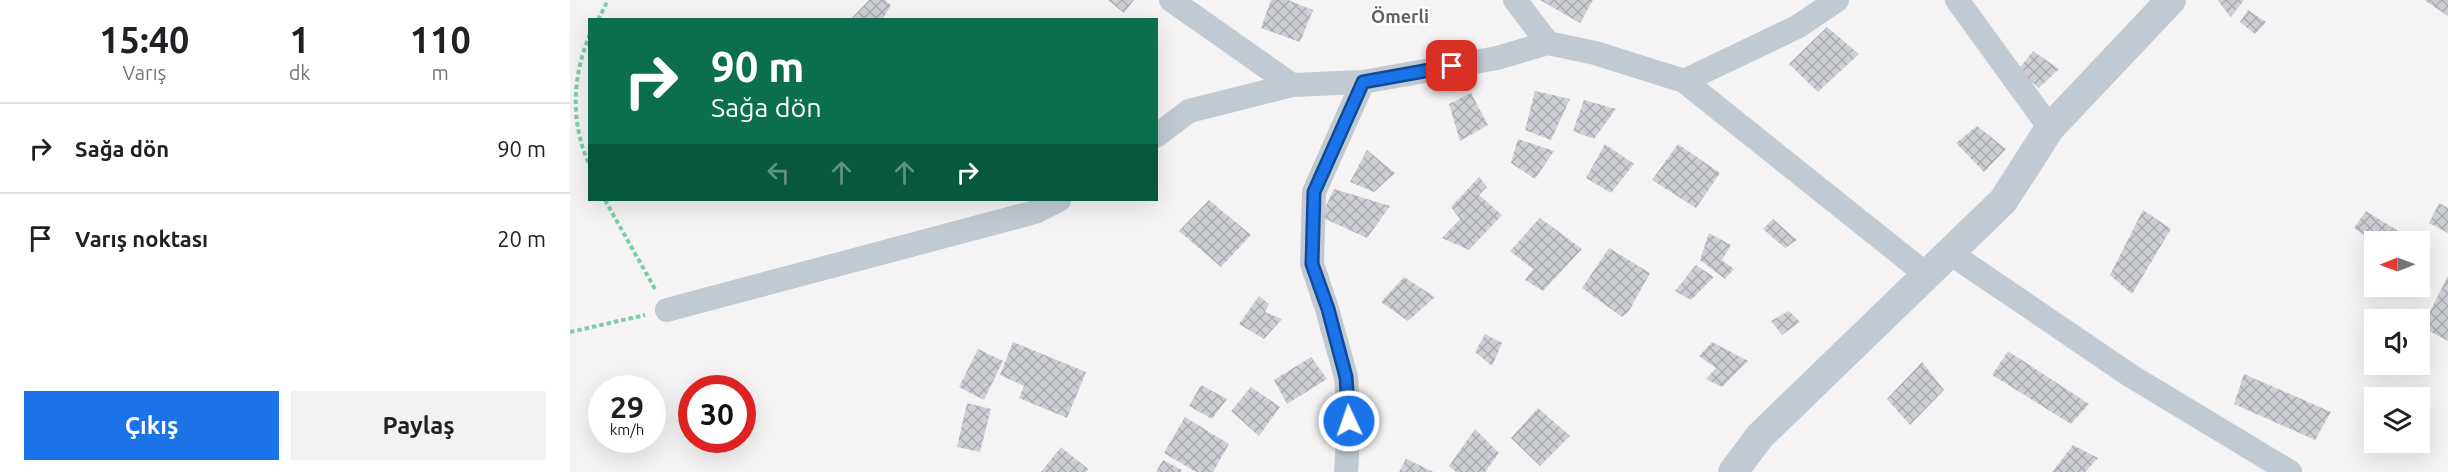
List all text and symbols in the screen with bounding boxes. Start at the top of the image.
district label: Ömerli [1371,6,1429,26]
text: 15:40 [99,19,189,60]
text: 1 [289,19,310,60]
text: 110 [410,19,471,60]
pin [1426,40,1477,91]
icon: right [612,42,690,120]
text: 90 m [711,43,805,90]
icon: arrive [1435,49,1468,82]
text: Varış [122,61,166,84]
text: dk [289,61,310,84]
text: m [432,61,449,84]
text: Sağa dön [711,92,822,122]
icon: right [24,132,57,165]
text: Sağa dön [75,136,169,161]
text: 90 m [497,136,546,161]
icon: left [762,156,795,189]
icon: ahead [825,156,858,189]
icon: ahead [888,156,921,189]
icon: right [951,156,984,189]
icon: arrive [24,222,57,255]
text: Varış noktası [75,226,208,251]
text: 20 m [497,226,546,251]
north arrow [2364,231,2430,297]
map controls [2364,231,2430,453]
button: sound [2364,309,2430,375]
speed limit sign: 30 [678,375,756,453]
button: layers [2364,387,2430,453]
position arrow [1317,389,1381,453]
text: 29 [610,390,644,424]
button: Çıkış [24,391,279,460]
button: Paylaş [291,391,546,460]
text: km/h [610,421,644,438]

